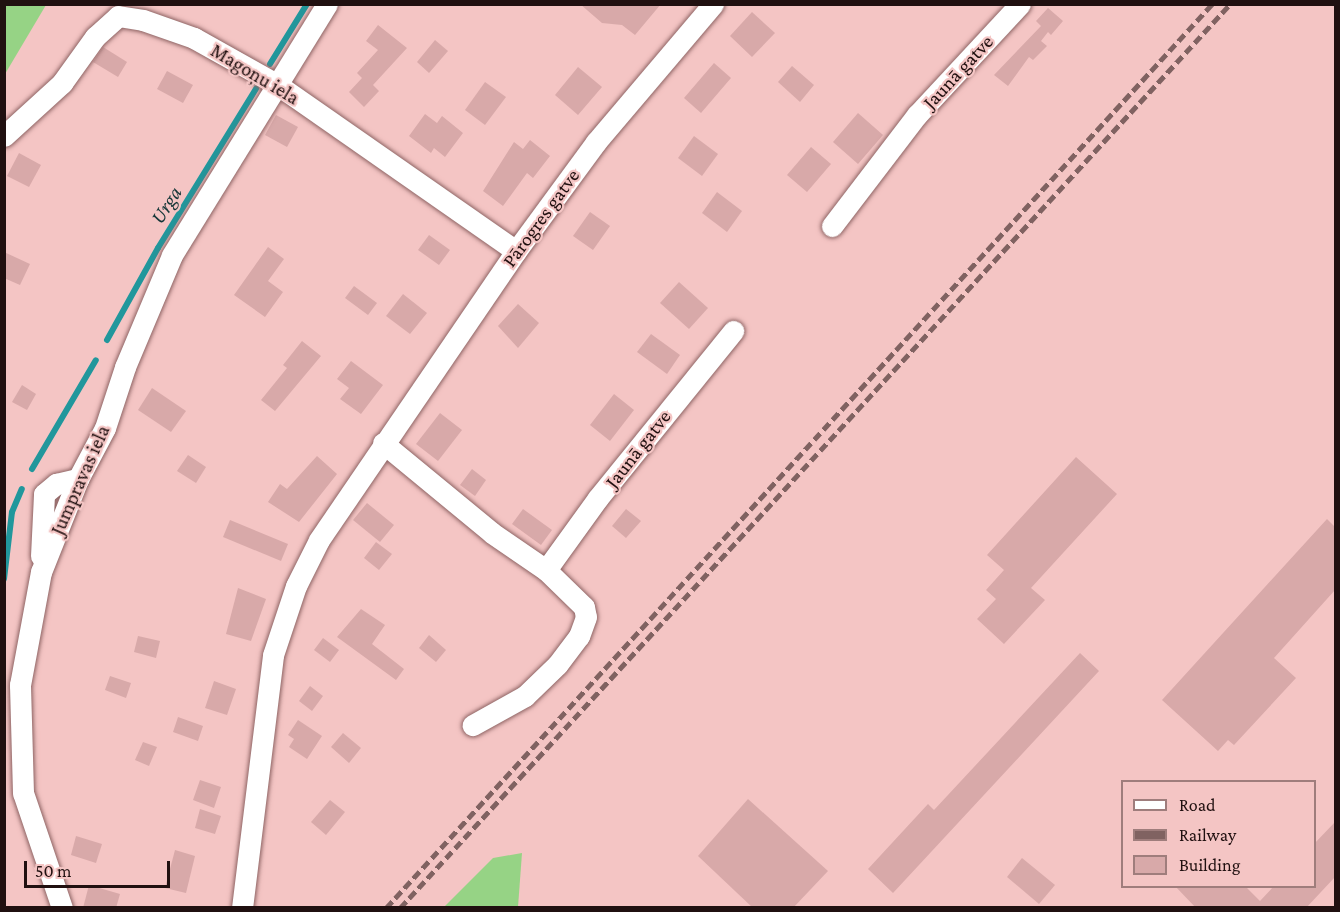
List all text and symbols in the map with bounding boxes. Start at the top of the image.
street label: Jaunā gatve [918,30,998,114]
street label: Magoņu iela [206,38,304,110]
street label: Pārogres gatve [497,164,585,272]
water label: Urga [145,181,187,229]
street label: Jaunā gatve [600,405,676,493]
street label: Jumpravas iela [45,421,115,539]
legend [1121,780,1316,888]
text: Road [1179,795,1216,815]
text: Railway [1179,825,1236,845]
scale bar [27,849,172,887]
text: Building [1179,855,1240,875]
text: 50 m [35,861,72,881]

